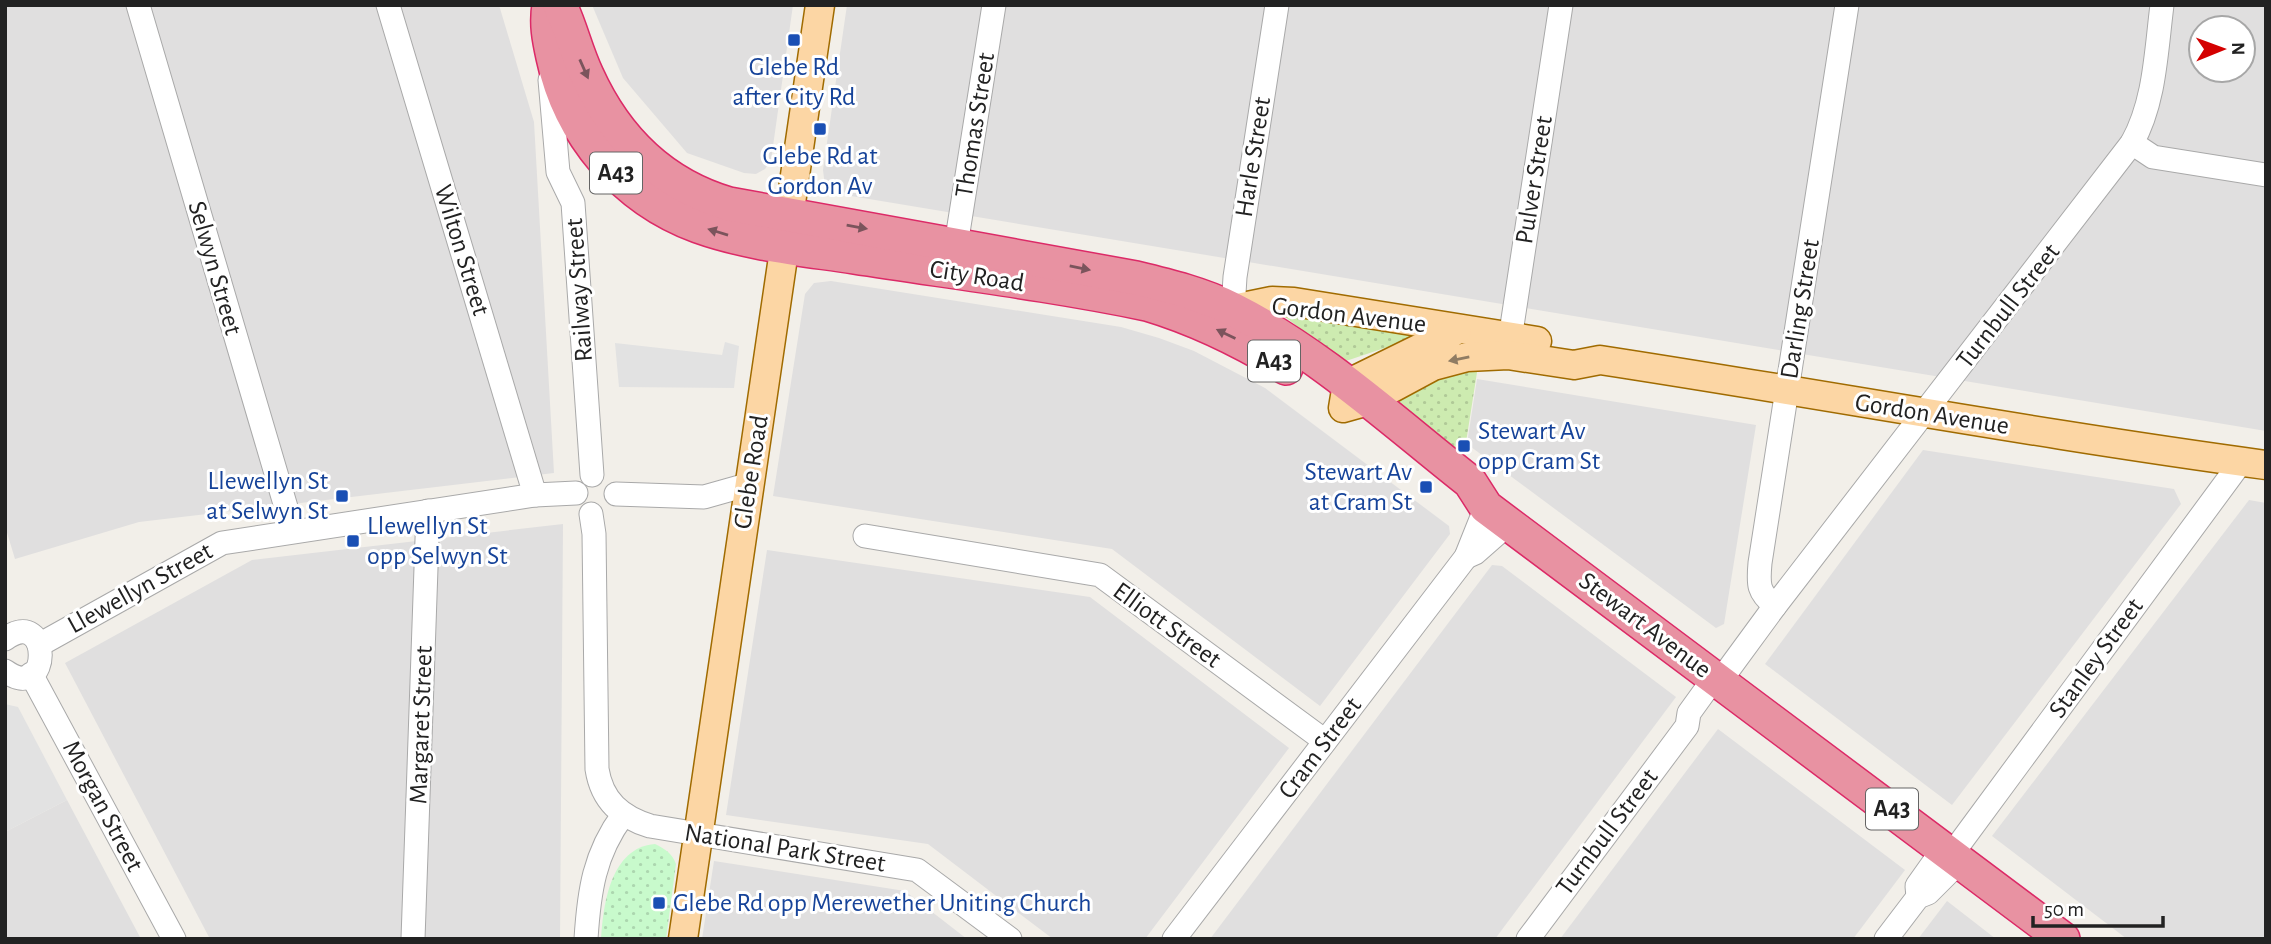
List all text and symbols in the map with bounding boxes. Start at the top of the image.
north arrow [2187,14,2257,84]
marker: Glebe Rd after City Rd [786,32,802,48]
text: N [2228,42,2247,56]
street label: Thomas Street [951,51,999,199]
place label: Glebe Rd after City Rd [733,54,855,110]
one-way arrow [578,59,590,79]
street label: Harle Street [1231,95,1275,219]
street label: Pulver Street [1511,114,1557,246]
marker: Glebe Rd at Gordon Av [812,121,828,137]
place label: Glebe Rd at Gordon Av [763,143,877,199]
road number: A43 [590,153,642,194]
street label: Wilton Street [430,182,494,318]
street label: Selwyn Street [184,198,246,338]
street label: Railway Street [561,217,597,363]
one-way arrow [846,222,868,233]
one-way arrow [707,226,728,236]
street label: Darling Street [1776,237,1824,381]
street label: Turnbull Street [1951,239,2065,373]
street label: City Road [928,256,1026,296]
one-way arrow [1069,263,1091,274]
street label: Gordon Avenue [1270,293,1428,337]
one-way arrow [1216,328,1236,340]
road number: A43 [1248,340,1300,382]
one-way arrow [1448,353,1470,364]
street label: Gordon Avenue [1853,389,2011,439]
street label: Glebe Road [729,413,773,531]
place label: Stewart Av opp Cram St [1478,418,1600,474]
marker: Stewart Av opp Cram St [1456,438,1472,454]
place label: Stewart Av at Cram St [1304,459,1412,515]
place label: Llewellyn St at Selwyn St [206,468,328,524]
marker: Stewart Av at Cram St [1418,479,1434,495]
marker: Llewellyn St at Selwyn St [334,488,350,504]
place label: Llewellyn St opp Selwyn St [367,513,508,569]
marker: Llewellyn St opp Selwyn St [345,533,361,549]
street label: Llewellyn Street [63,538,217,638]
street label: Stewart Avenue [1574,567,1716,683]
street label: Elliott Street [1108,577,1226,673]
street label: Stanley Street [2044,593,2148,723]
street label: Margaret Street [405,645,437,805]
street label: Cram Street [1274,693,1366,803]
street label: Morgan Street [58,736,148,876]
street label: Turnbull Street [1551,764,1663,900]
road number: A43 [1866,788,1918,830]
street label: National Park Street [683,819,887,877]
scale bar [2033,884,2162,928]
place label: Glebe Rd opp Merewether Uniting Church [673,890,1092,916]
marker: Glebe Rd opp Merewether Uniting Church [651,895,667,911]
text: 50 m [2044,899,2084,920]

